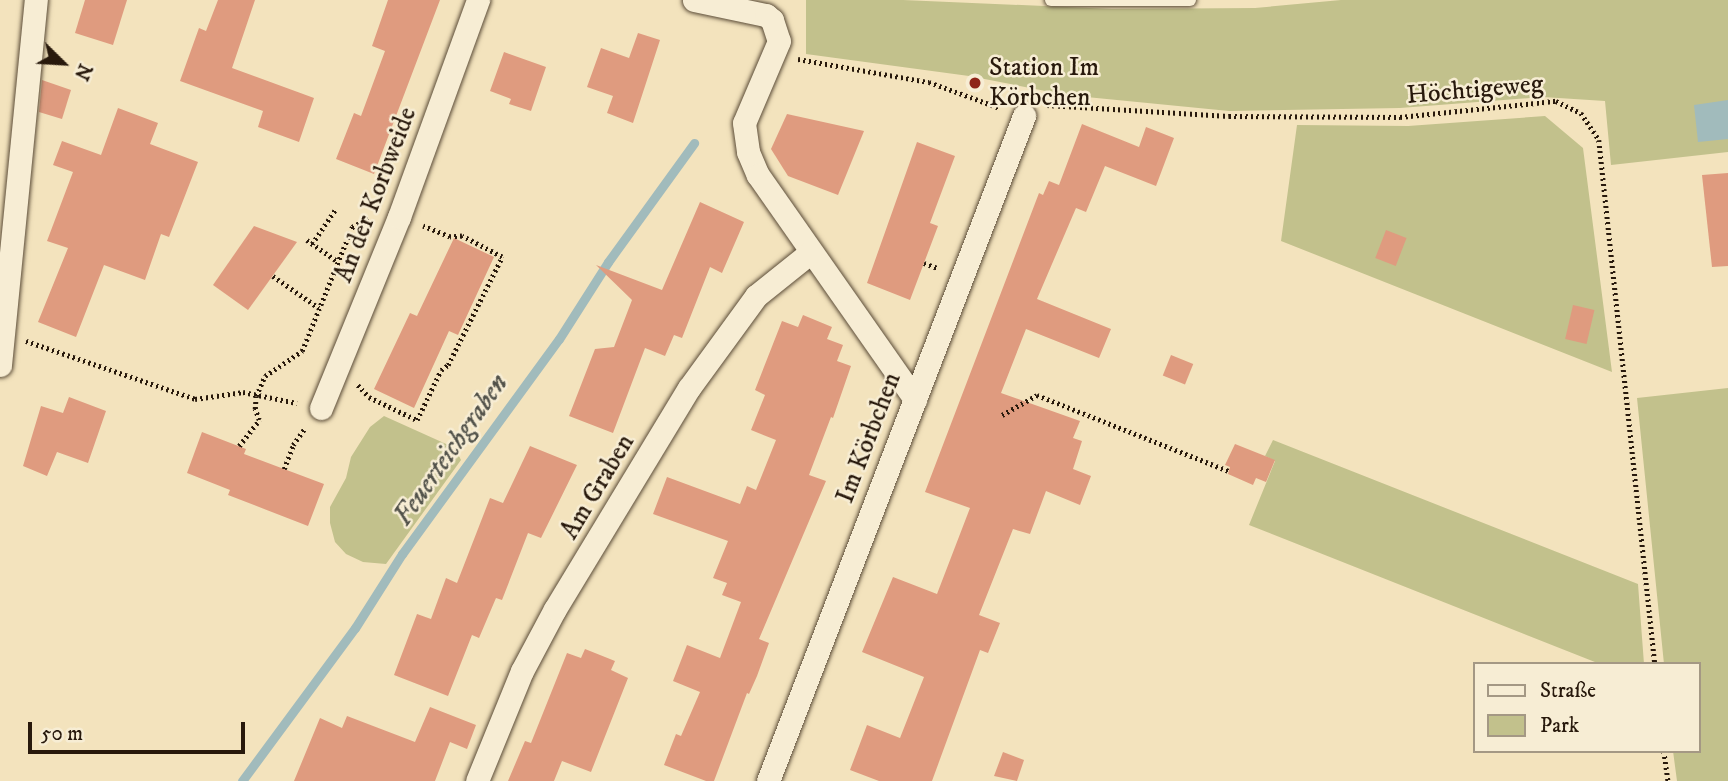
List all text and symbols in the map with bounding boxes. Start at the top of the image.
north arrow [28,28,98,98]
place label: Station Im Körbchen [989,52,1099,114]
text: N [69,60,96,84]
street label: Höchtigeweg [1405,68,1545,112]
marker: Station Im Körbchen [967,75,983,91]
street label: An der Korbweide [328,103,424,287]
water label: Feuerteichgraben [386,368,516,532]
street label: Im Körbchen [830,368,908,508]
street label: Am Graben [554,429,642,545]
legend [1472,662,1700,753]
text: Straße [1540,678,1596,704]
scale bar [32,708,248,752]
text: Park [1540,713,1579,739]
text: 50 m [41,721,83,747]

